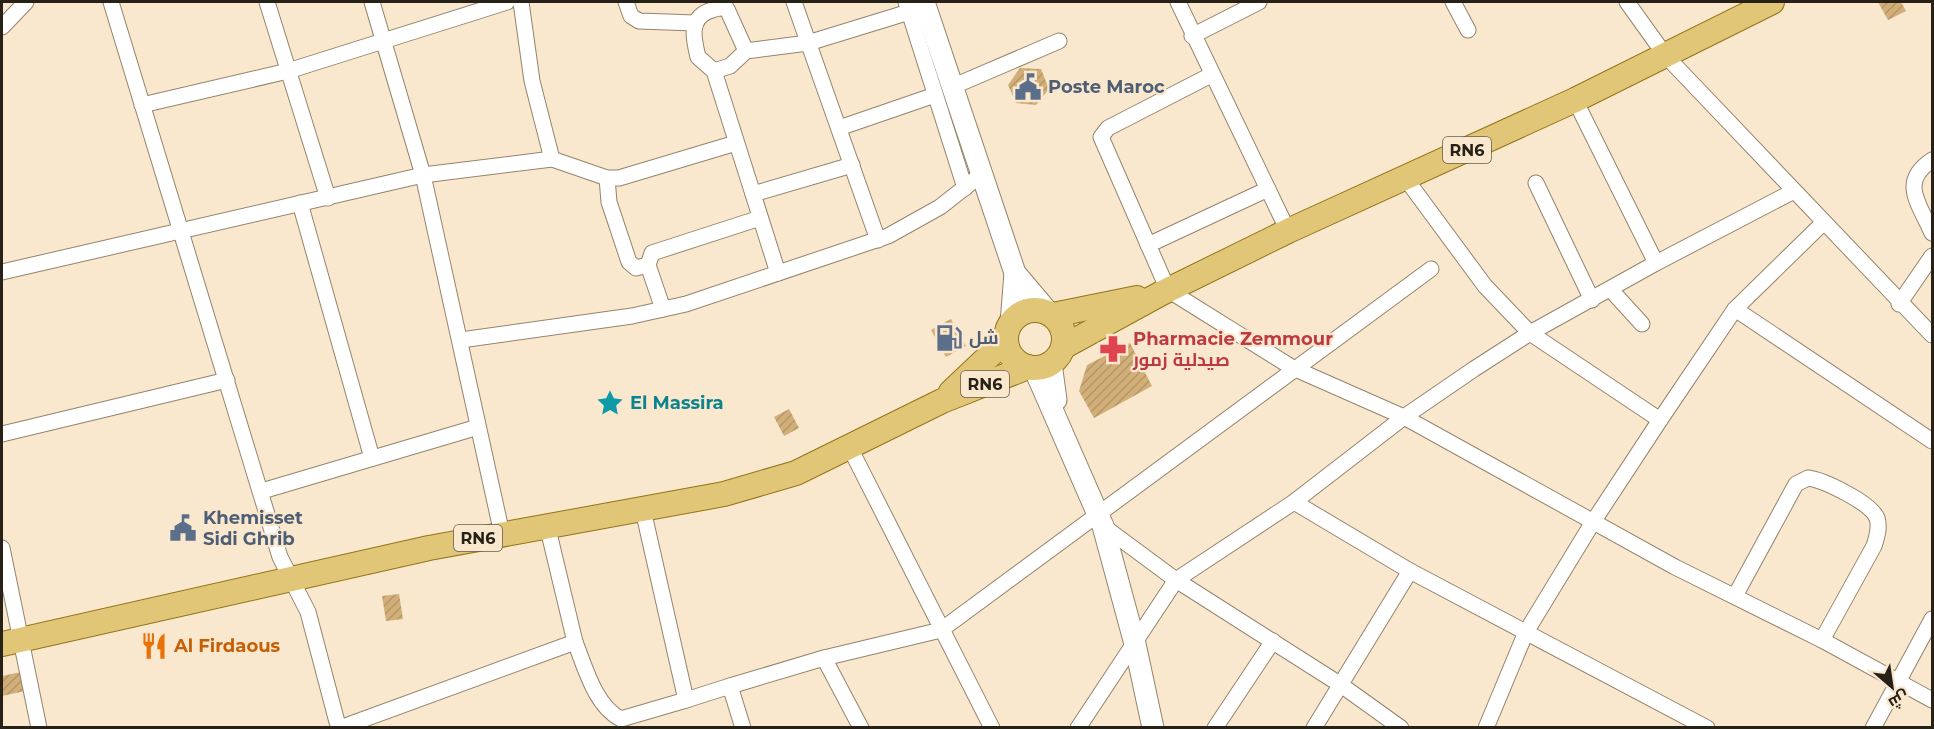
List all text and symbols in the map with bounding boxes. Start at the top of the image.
public building icon: Poste Maroc [1013,72,1043,102]
place label: Poste Maroc [1048,76,1165,98]
road number: RN6 [1443,137,1491,163]
fuel station icon: شل [934,323,964,353]
place label: شل [969,327,999,349]
place label: Pharmacie Zemmour صيدلية زمور [1132,328,1333,371]
pharmacy icon: Pharmacie Zemmour صيدلية زمور [1098,334,1128,364]
road number: RN6 [961,371,1009,397]
place icon: El Massira [595,388,625,418]
place label: El Massira [630,392,724,414]
place label: Khemisset Sidi Ghrib [203,507,303,550]
public building icon: Khemisset Sidi Ghrib [168,513,198,543]
road number: RN6 [454,525,502,551]
restaurant icon: Al Firdaous [139,631,169,661]
place label: Al Firdaous [173,635,281,657]
north arrow [1862,657,1922,717]
text: ش [1885,686,1913,713]

